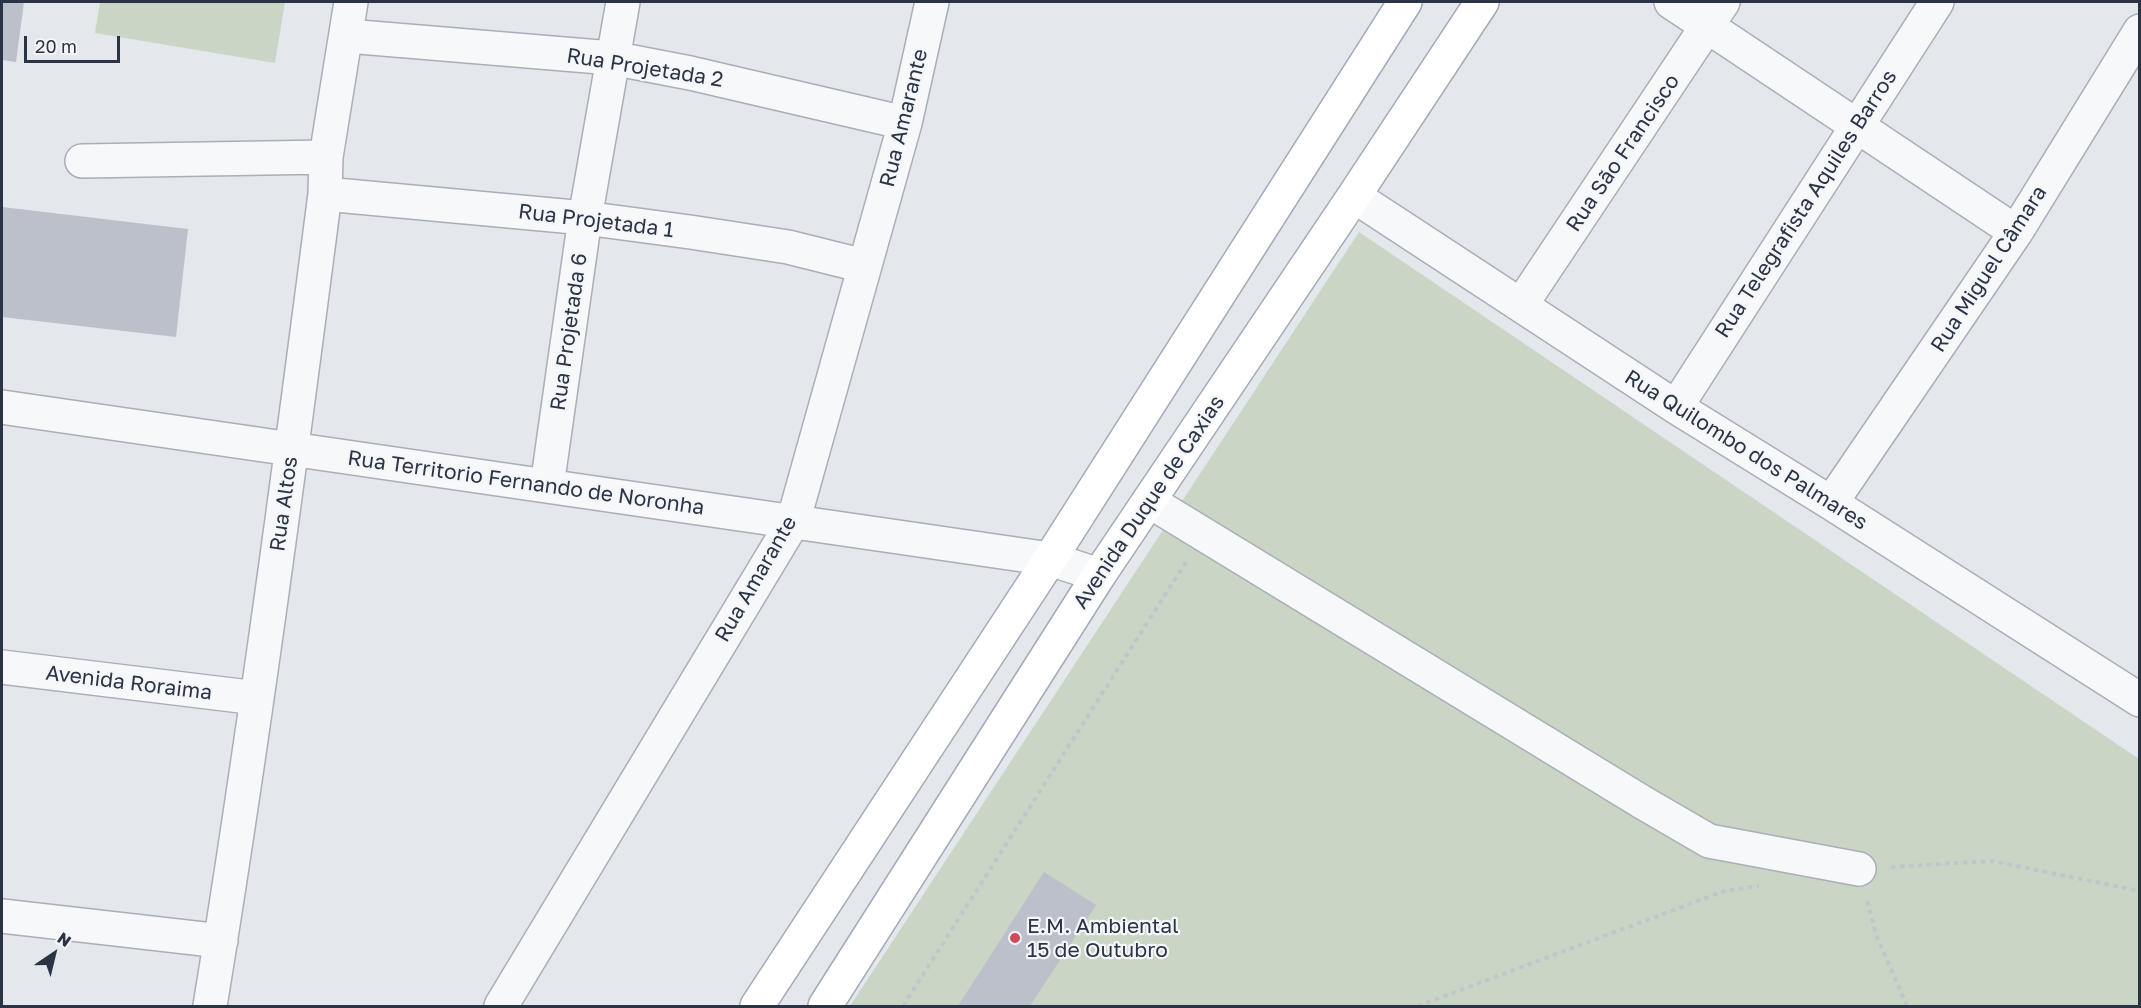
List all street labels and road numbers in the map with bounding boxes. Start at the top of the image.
street label: Rua Projetada 2 [565,43,725,93]
street label: Rua Amarante [875,46,933,190]
street label: Rua Telegrafista Aquiles Barros [1710,65,1902,343]
street label: Rua São Francisco [1561,70,1685,236]
street label: Rua Miguel Câmara [1926,181,2052,357]
street label: Rua Projetada 1 [517,199,675,243]
street label: Rua Projetada 6 [545,252,593,412]
street label: Rua Quilombo dos Palmares [1620,365,1872,535]
street label: Avenida Duque de Caxias [1068,390,1230,614]
street label: Rua Territorio Fernando de Noronha [346,445,706,521]
street label: Rua Altos [265,455,303,553]
street label: Rua Amarante [710,512,802,646]
street label: Avenida Roraima [44,660,214,706]

